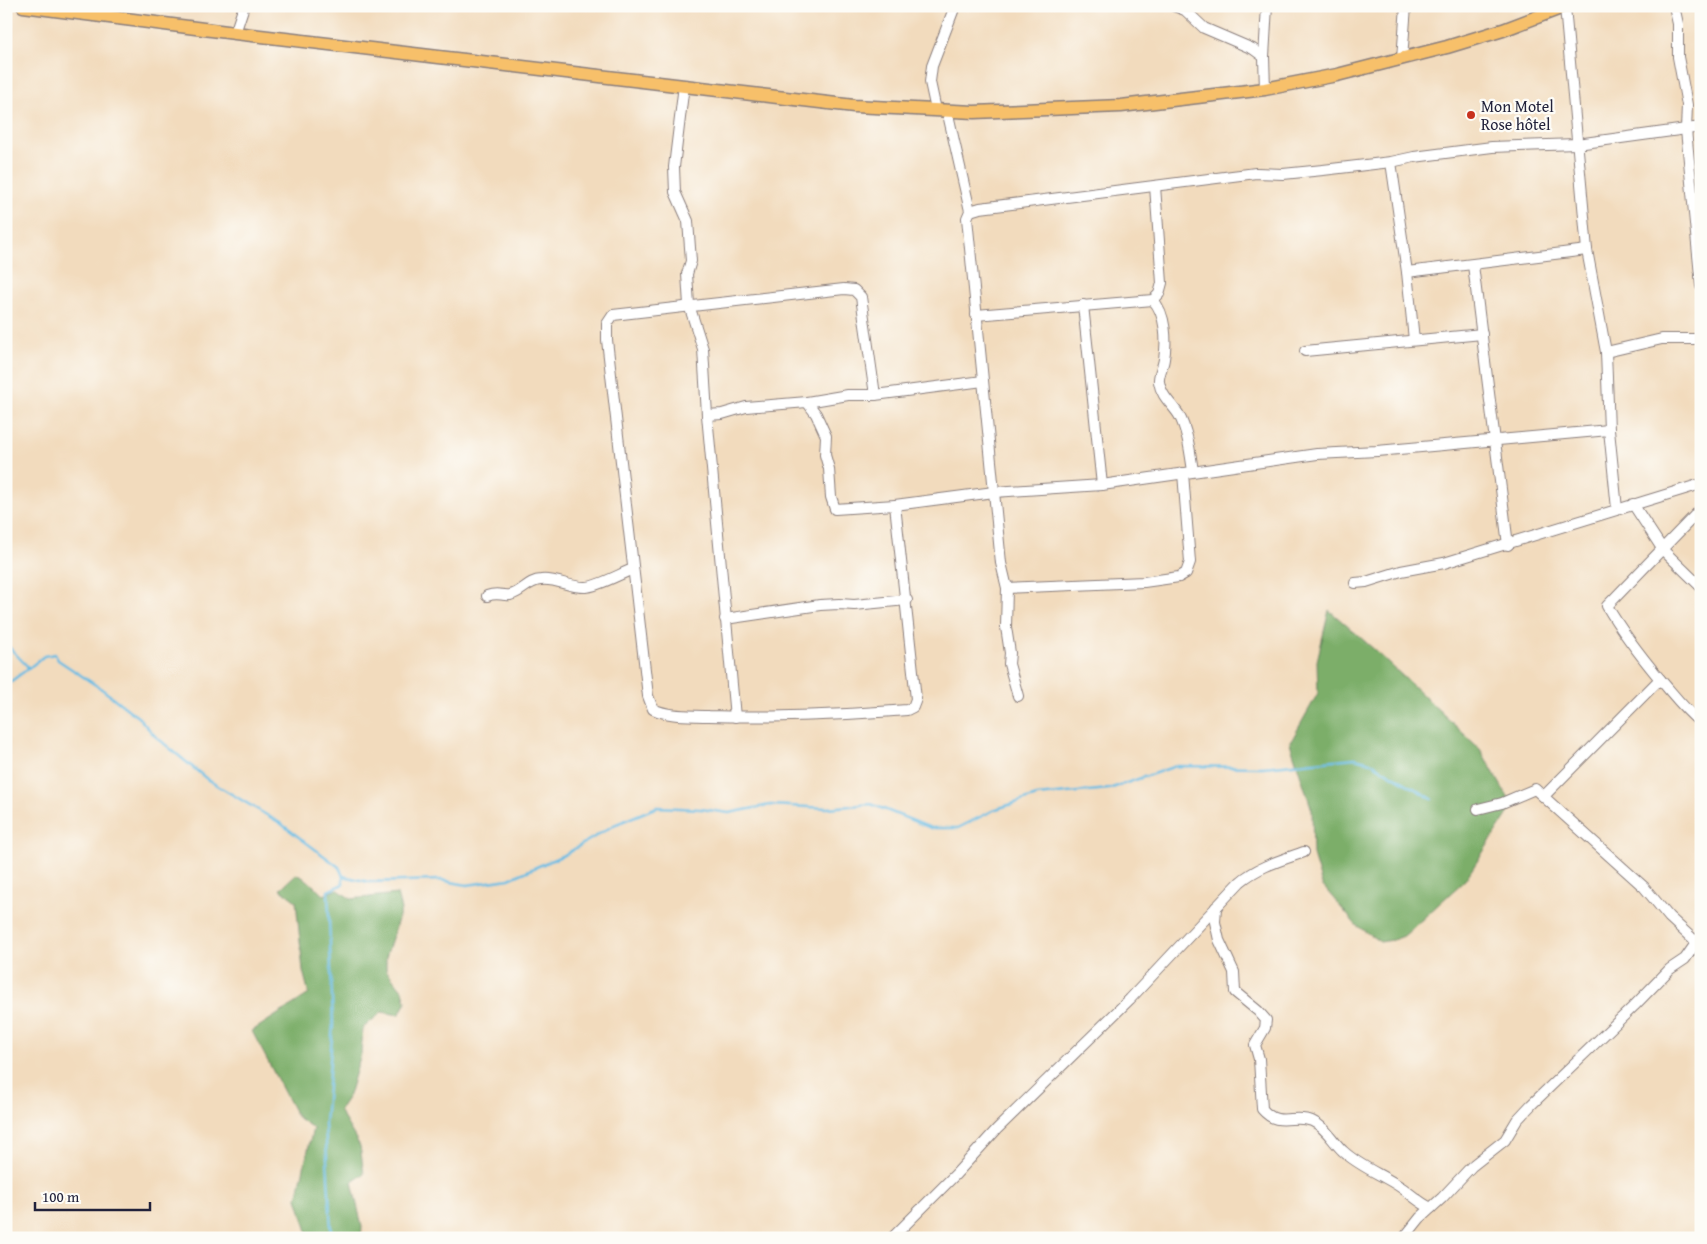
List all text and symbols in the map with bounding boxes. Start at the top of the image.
place label: Mon Motel Rose hôtel [1481,94,1554,136]
marker: Mon Motel Rose hôtel [1465,109,1477,121]
scale bar [35,1179,150,1211]
text: 100 m [42,1186,80,1207]

